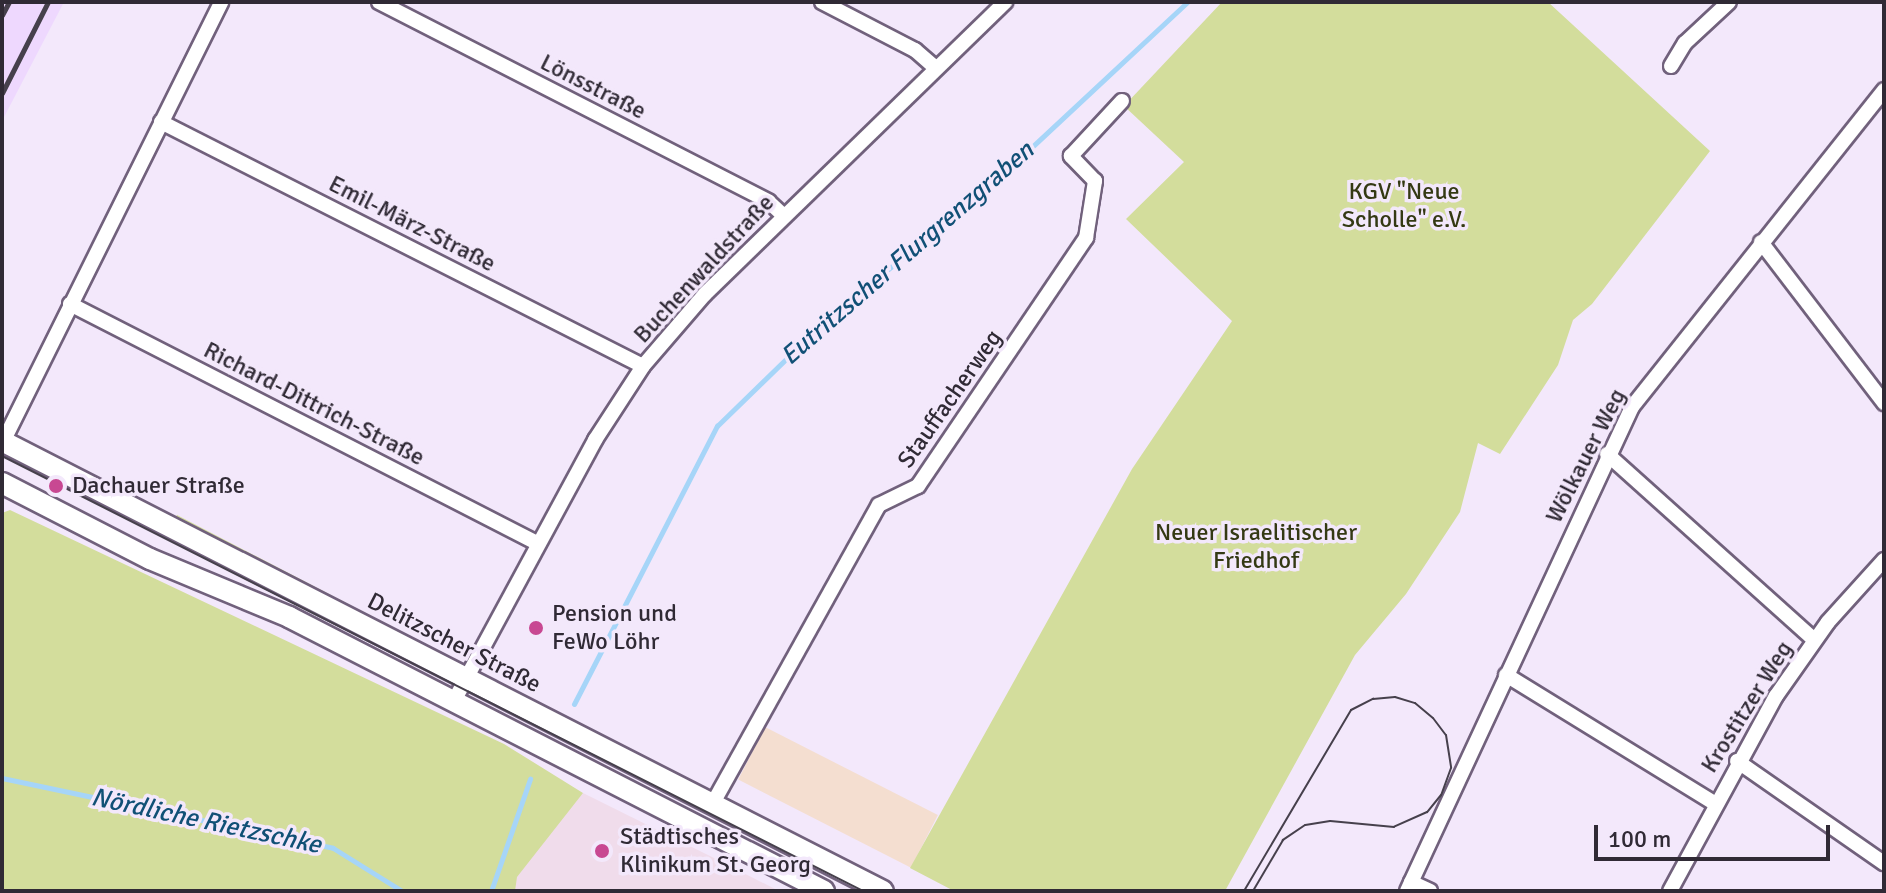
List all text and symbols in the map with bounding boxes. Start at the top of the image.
street label: Lönsstraße [535,48,651,126]
water label: Eutritzscher Flurgrenzgraben [775,136,1041,372]
street label: Emil-März-Straße [324,170,500,278]
park label: KGV "Neue Scholle" e.V. [1342,178,1466,234]
street label: Buchenwaldstraße [628,189,780,349]
street label: Stauffacherweg [892,324,1008,474]
street label: Richard-Dittrich-Straße [199,336,429,472]
street label: Wölkauer Weg [1540,384,1632,528]
place label: Dachauer Straße [72,472,245,500]
marker: Dachauer Straße [47,477,65,495]
park label: Neuer Israelitischer Friedhof [1155,519,1357,575]
street label: Delitzscher Straße [362,587,546,699]
place label: Pension und FeWo Löhr [552,600,677,656]
marker: Pension und FeWo Löhr [527,619,545,637]
street label: Krostitzer Weg [1695,636,1799,778]
water label: Nördliche Rietzschke [88,782,324,862]
scale bar [1598,809,1834,859]
place label: Städtisches Klinikum St. Georg [620,823,811,879]
text: 100 m [1608,824,1671,854]
marker: Städtisches Klinikum St. Georg [591,840,613,862]

